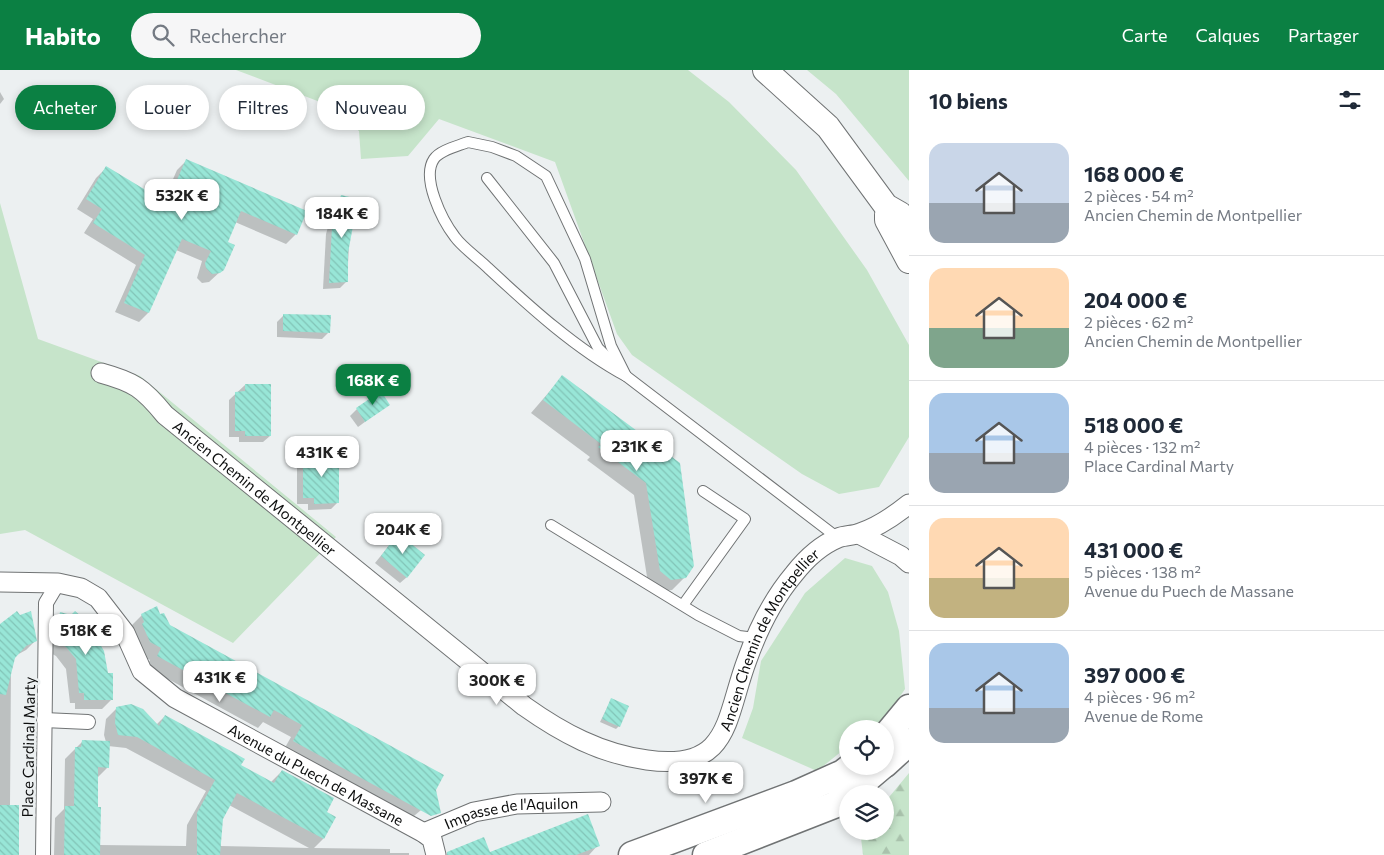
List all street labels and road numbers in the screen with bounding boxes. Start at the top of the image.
street label: Ancien Chemin de Montpellier [170,416,340,559]
street label: Ancien Chemin de Montpellier [716,544,822,734]
street label: Place Cardinal Marty [18,676,38,818]
street label: Avenue du Puech de Massane [225,720,407,829]
street label: Impasse de l'Aquilon [442,794,578,832]

